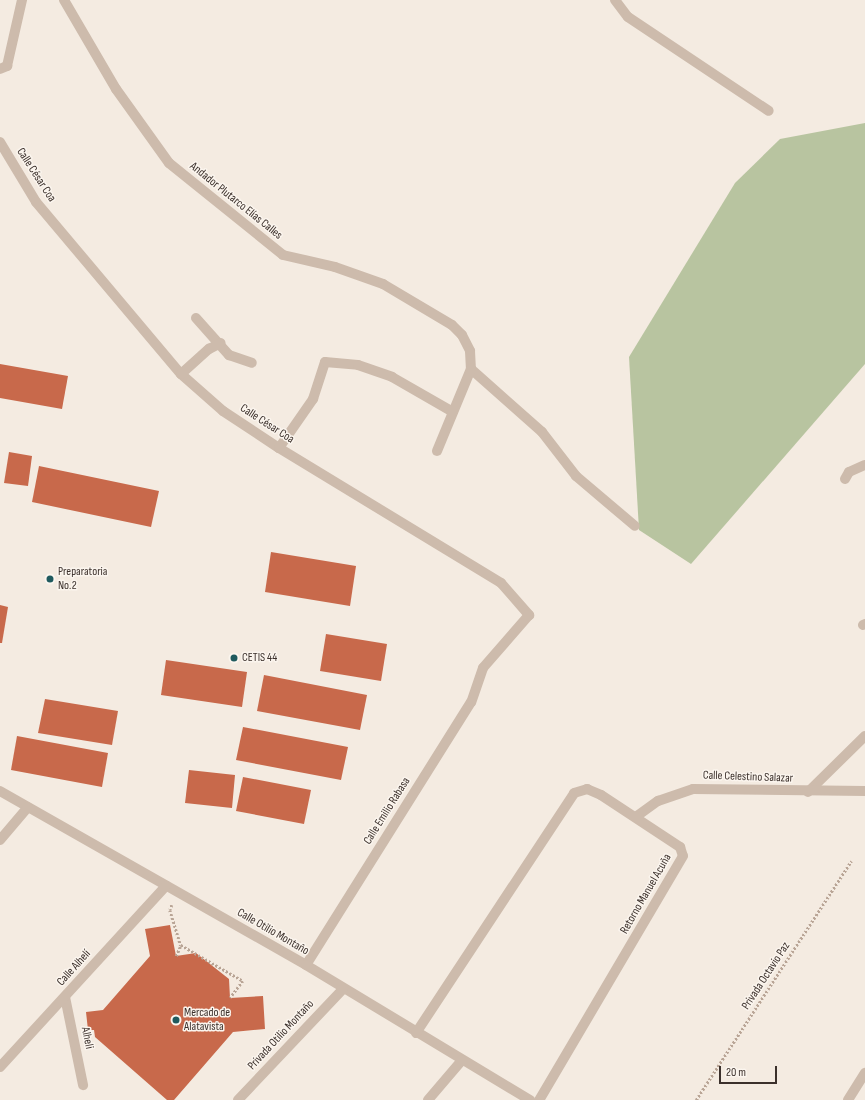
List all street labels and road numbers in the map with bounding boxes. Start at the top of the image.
street label: Calle César Coa [13,145,59,205]
street label: Andador Plutarco Elías Calles [187,159,285,243]
street label: Calle César Coa [237,401,297,447]
street label: Calle Celestino Salazar [703,768,793,786]
street label: Calle Emilio Rabasa [361,775,413,847]
street label: Retorno Manuel Acuña [617,851,675,937]
street label: Calle Otilio Montaño [235,906,311,958]
street label: Privada Octavio Paz [739,939,793,1013]
street label: Calle Alhelí [54,947,94,989]
street label: Privada Otilio Montaño [245,997,317,1073]
street label: Alheli [78,1026,96,1050]

